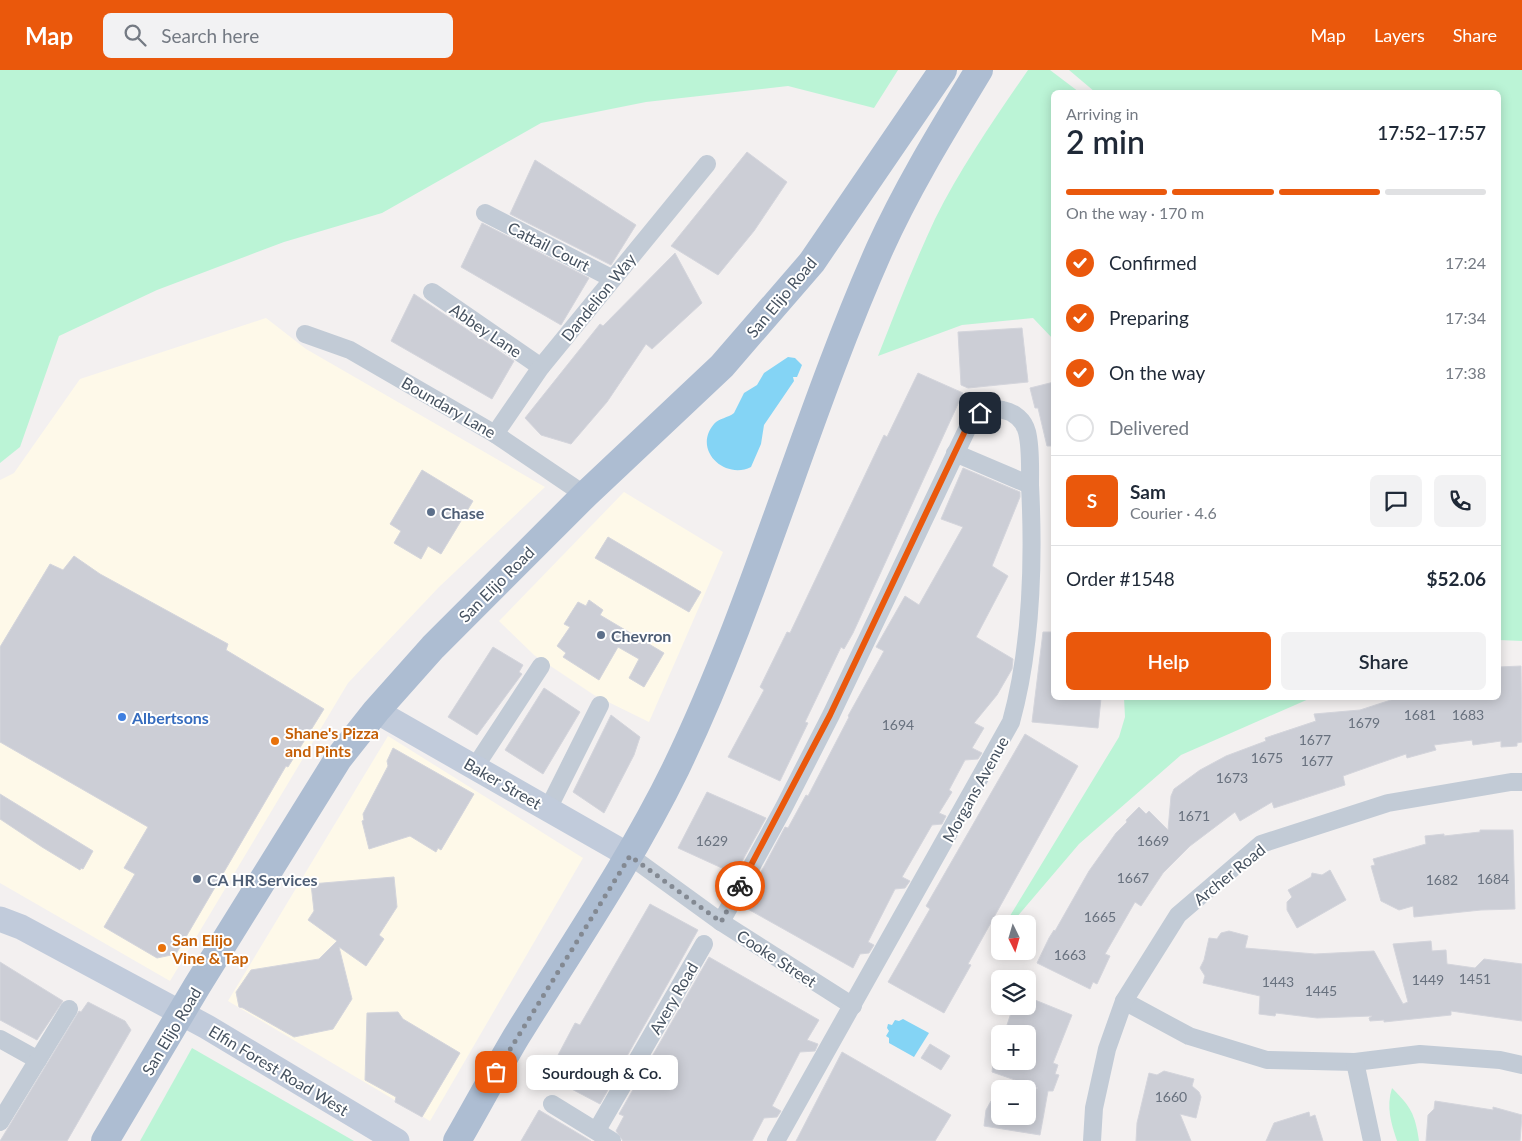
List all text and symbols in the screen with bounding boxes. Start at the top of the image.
search box [103,13,453,58]
text: Map [25,21,73,50]
icon: search [121,21,149,49]
text: Search here [161,24,259,47]
text: Map [1310,24,1346,46]
text: Layers [1374,24,1425,46]
text: Share [1453,24,1497,46]
text: Arriving in [1066,104,1139,123]
text: 17:52–17:57 [1377,121,1486,144]
text: 2 min [1066,122,1145,161]
text: On the way · 170 m [1066,203,1204,222]
street label: Cattail Court [505,217,593,275]
street label: Dandelion Way [557,249,640,345]
icon: check [1066,249,1094,277]
text: Confirmed [1109,251,1197,274]
street label: San Elijo Road [742,253,820,341]
text: 17:24 [1445,253,1486,272]
street label: Abbey Lane [447,299,525,361]
icon: check [1066,304,1094,332]
text: Preparing [1109,306,1189,329]
text: 17:34 [1445,308,1486,327]
icon: check [1066,359,1094,387]
text: On the way [1109,361,1205,384]
text: 17:38 [1445,363,1486,382]
street label: Boundary Lane [399,372,499,442]
pin [959,392,1001,434]
icon: home [966,399,994,427]
text: Delivered [1109,416,1189,439]
button: chat [1370,475,1422,527]
button: phone [1434,475,1486,527]
text: Sam [1130,480,1166,503]
text: S [1087,489,1097,512]
place label: Chase [441,503,485,522]
text: Courier · 4.6 [1130,503,1217,522]
marker: Chase [425,506,437,518]
street label: San Elijo Road [454,542,538,626]
text: Order #1548 [1066,567,1175,590]
text: $52.06 [1426,567,1486,590]
place label: Chevron [611,626,671,645]
marker: Chevron [595,629,607,641]
button: Help [1066,632,1271,690]
button: Share [1281,632,1486,690]
house number: 1681 [1404,706,1436,723]
house number: 1683 [1452,706,1484,723]
place label: Albertsons [131,708,209,727]
marker: Albertsons [116,711,128,723]
house number: 1679 [1348,714,1380,731]
house number: 1694 [882,716,914,733]
place label: Shane's Pizza and Pints [285,723,379,760]
house number: 1677 [1299,731,1331,748]
street label: Morgans Avenue [938,733,1012,845]
marker: Shane's Pizza and Pints [269,735,281,747]
house number: 1675 [1251,749,1283,766]
house number: 1677 [1301,752,1333,769]
street label: Baker Street [461,753,545,813]
house number: 1673 [1216,769,1248,786]
house number: 1671 [1178,807,1210,824]
house number: 1629 [696,832,728,849]
house number: 1669 [1137,832,1169,849]
street label: Archer Road [1189,839,1269,909]
courier [715,861,765,911]
house number: 1667 [1117,869,1149,886]
place label: CA HR Services [207,870,317,889]
house number: 1684 [1477,870,1509,887]
house number: 1682 [1426,871,1458,888]
icon: bike [726,872,754,900]
marker: CA HR Services [191,873,203,885]
house number: 1665 [1084,908,1116,925]
north arrow [991,915,1036,960]
map controls [991,915,1036,1125]
street label: Cooke Street [734,925,821,991]
place label: San Elijo Vine & Tap [171,930,249,967]
marker: San Elijo Vine & Tap [156,942,168,954]
house number: 1663 [1054,946,1086,963]
street label: Avery Road [645,959,701,1037]
button: layers [991,970,1036,1015]
house number: 1451 [1459,970,1491,987]
house number: 1449 [1412,971,1444,988]
house number: 1443 [1262,973,1294,990]
house number: 1445 [1305,982,1337,999]
street label: San Elijo Road [137,984,205,1078]
street label: Elfin Forest Road West [206,1021,352,1119]
button: + [991,1025,1036,1070]
pin [475,1051,517,1093]
callout: Sourdough & Co. [526,1054,678,1090]
icon: bag [482,1058,510,1086]
text: Sourdough & Co. [542,1063,662,1082]
button: − [991,1080,1036,1125]
house number: 1660 [1155,1088,1187,1105]

